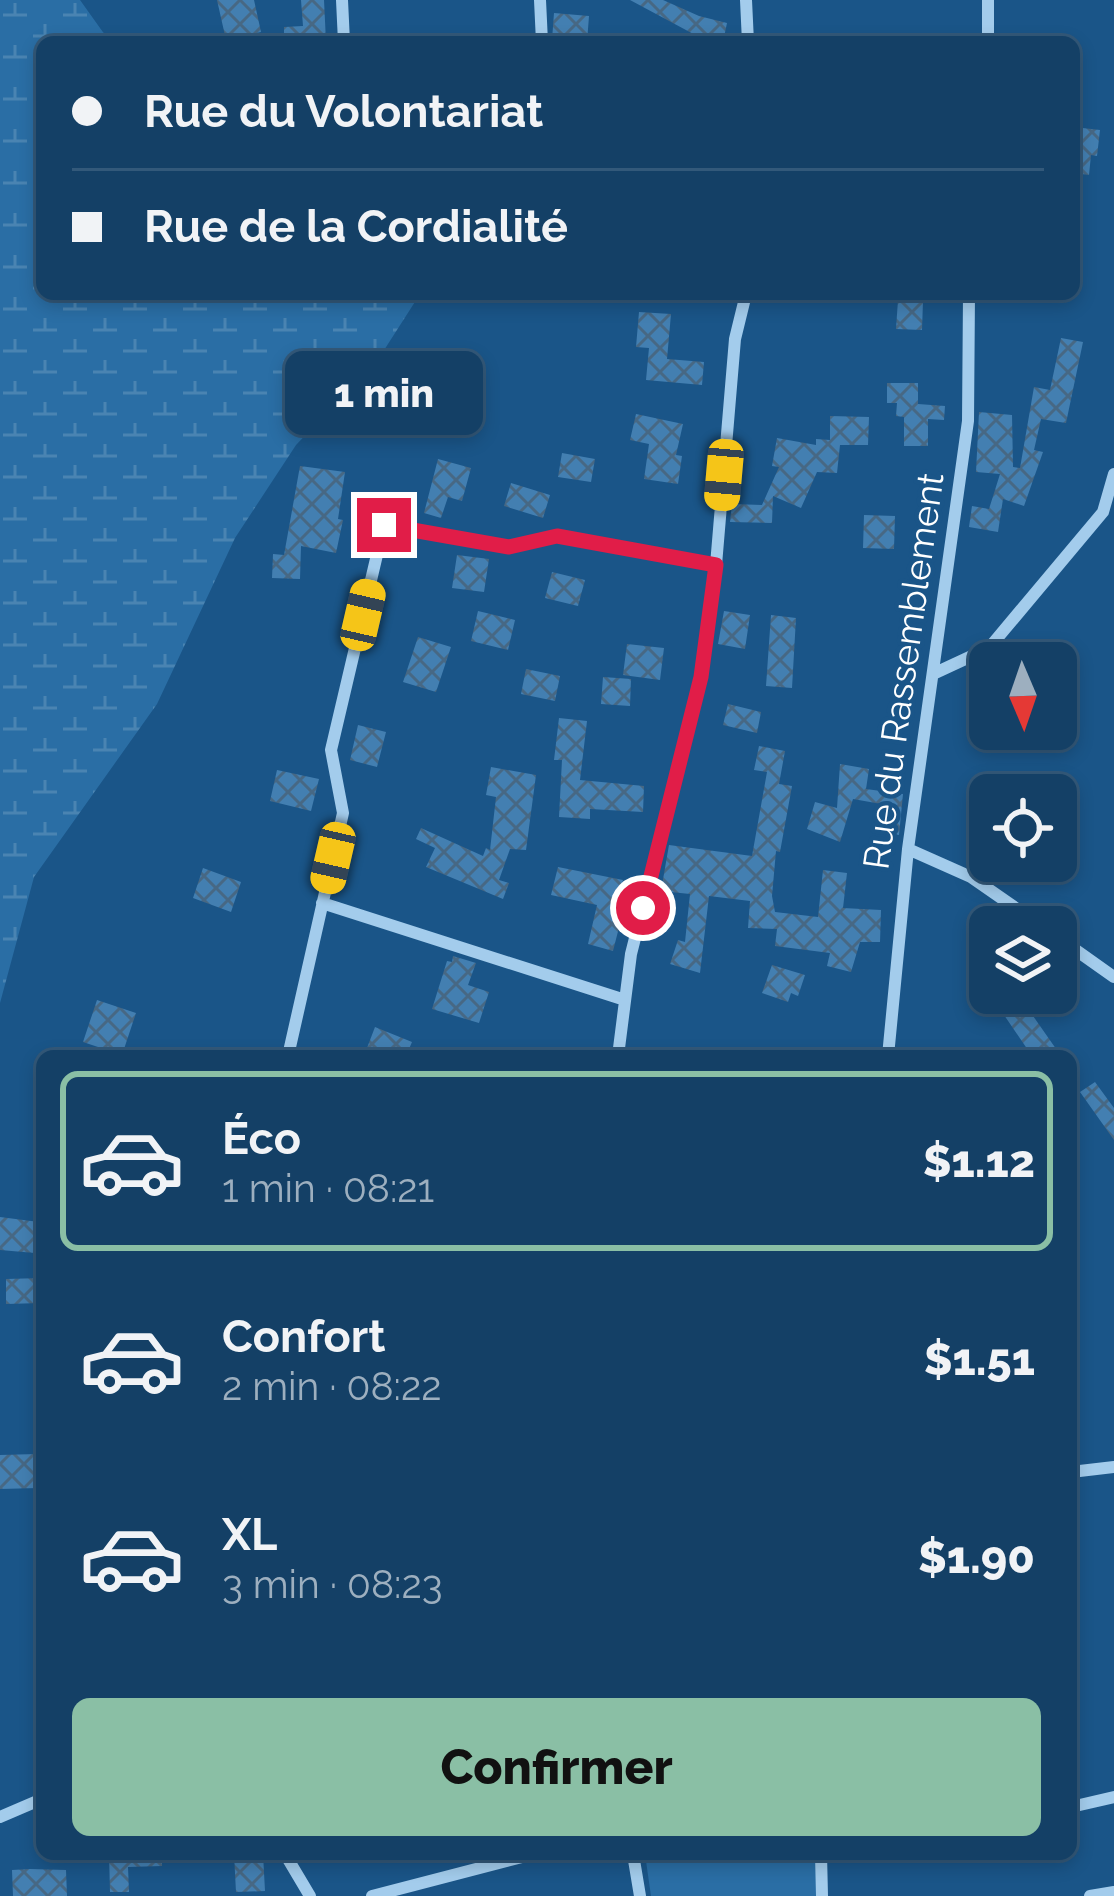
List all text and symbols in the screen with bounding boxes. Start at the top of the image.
text: Rue du Volontariat [144,85,543,138]
text: Rue de la Cordialité [144,200,568,253]
callout: 1 min [285,351,483,435]
text: 1 min [334,370,434,416]
car [703,438,745,512]
street label: Rue du Rassemblement [854,470,952,872]
route end [357,498,411,552]
car [337,576,389,654]
north arrow [969,642,1077,750]
map controls [969,642,1077,1014]
button: locate [969,774,1077,882]
car [307,819,359,897]
route start [616,881,670,935]
button: layers [969,906,1077,1014]
icon: car [78,1107,186,1215]
text: Éco [222,1112,301,1165]
text: $1.12 [923,1135,1035,1188]
text: 1 min · 08:21 [222,1165,434,1211]
icon: car [78,1305,186,1413]
text: Confort [222,1310,385,1363]
text: $1.51 [924,1333,1035,1386]
text: 2 min · 08:22 [222,1363,442,1409]
icon: car [78,1503,186,1611]
text: XL [222,1508,277,1561]
text: $1.90 [918,1531,1035,1584]
text: 3 min · 08:23 [222,1561,443,1607]
button: Confirmer [72,1698,1041,1836]

